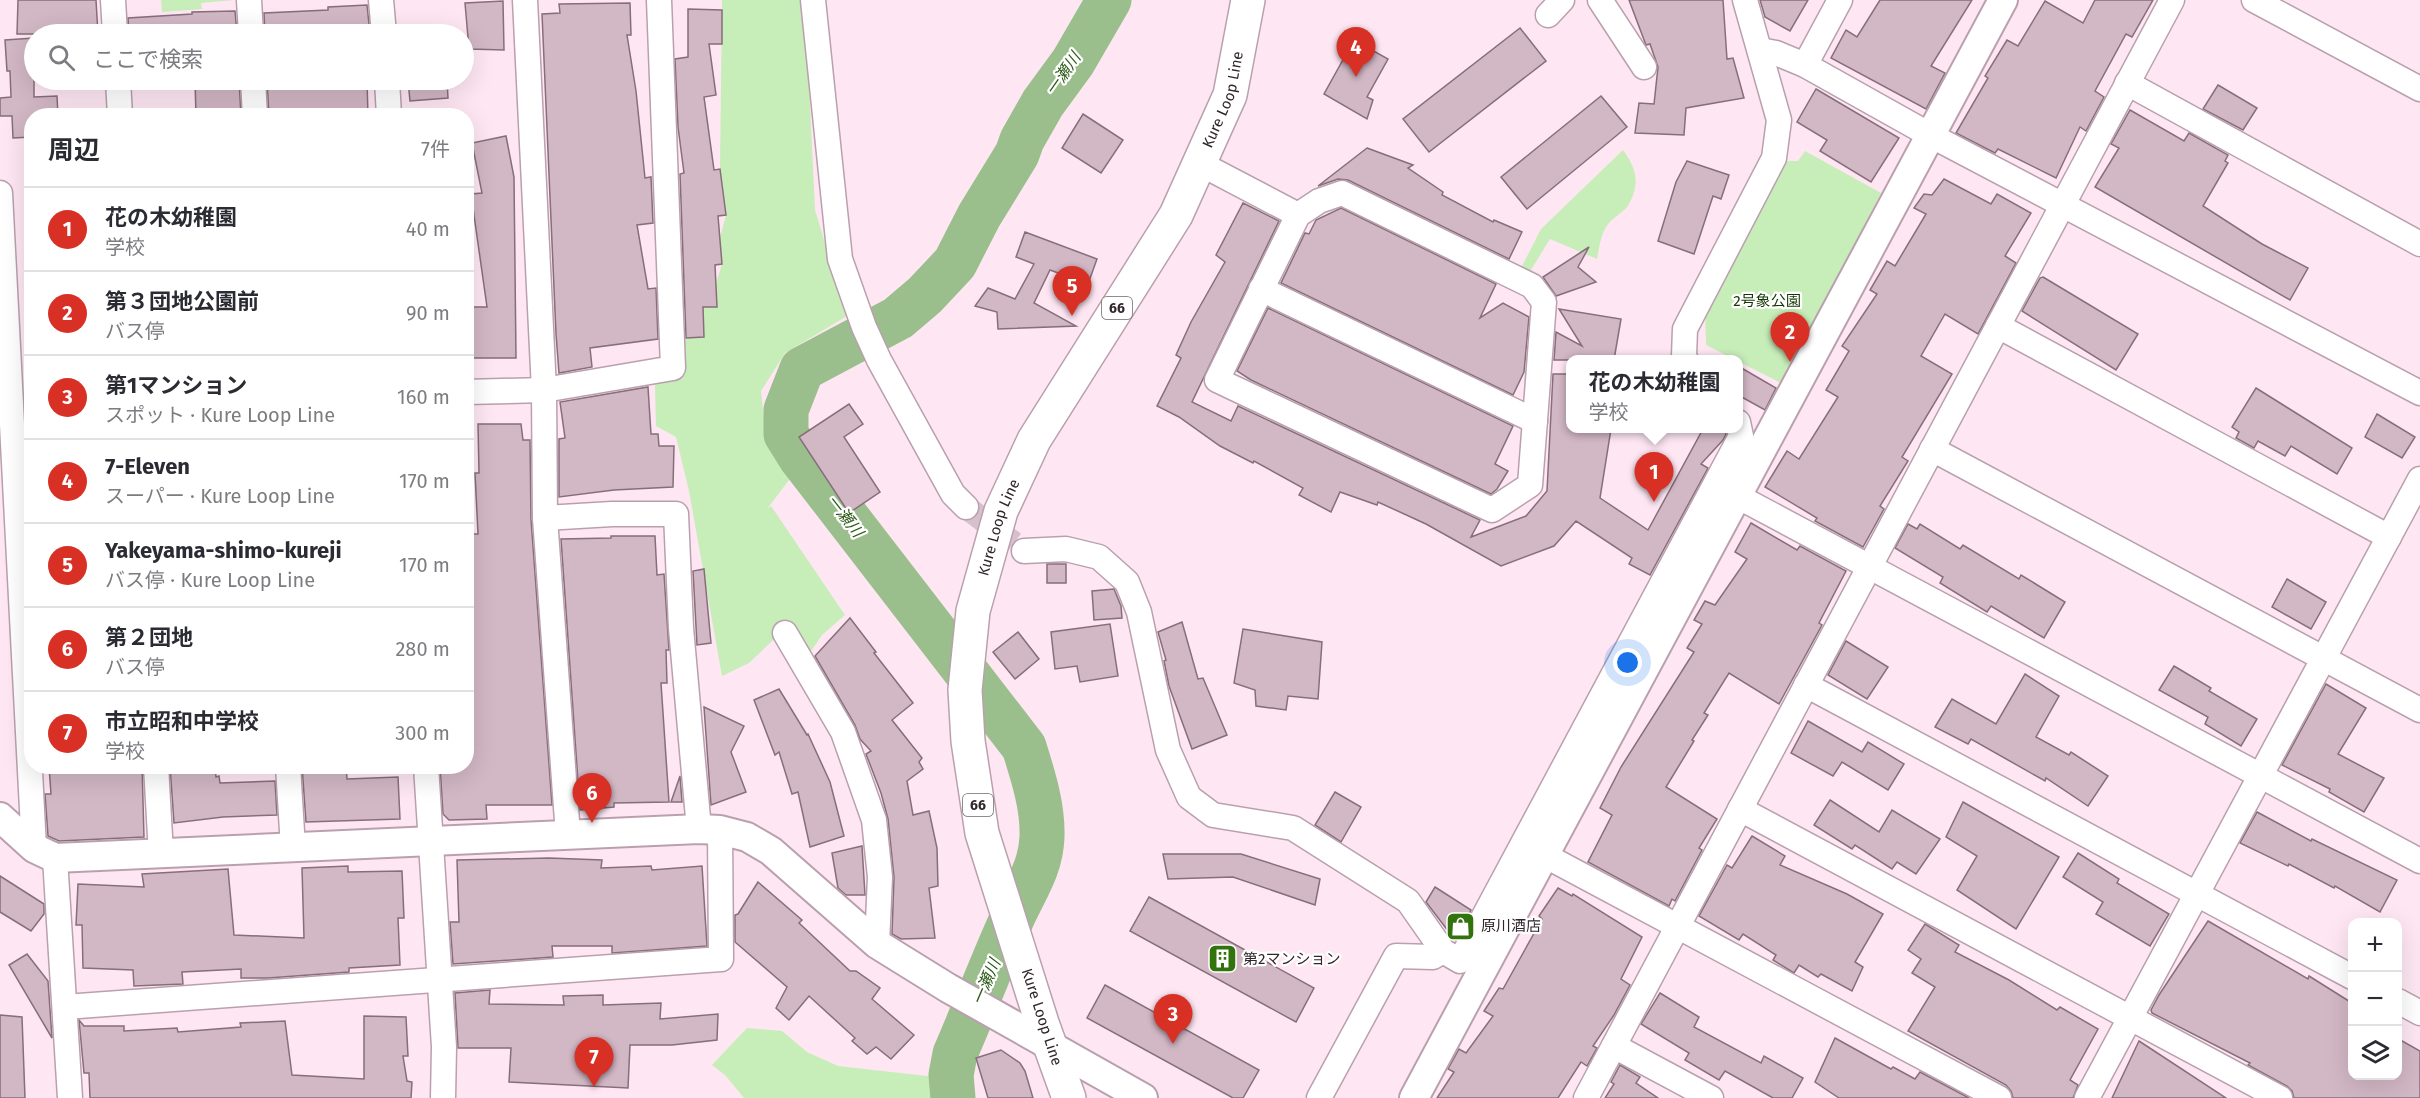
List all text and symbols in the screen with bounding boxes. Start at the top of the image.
search box [24,24,474,90]
pin: 4 [1336,28,1376,77]
icon: search [45,41,78,74]
text: ここで検索 [93,46,203,73]
water label: 一瀬川 [1041,47,1086,99]
street label: Kure Loop Line [1198,50,1247,151]
text: 周辺 [48,135,100,166]
text: 7件 [421,137,450,161]
text: 花の木幼稚園 [105,204,237,231]
text: 1 [63,217,72,241]
text: 40 m [406,217,450,241]
text: 学校 [105,235,145,259]
pin: 5 [1052,266,1092,316]
text: 第３団地公園前 [105,288,259,315]
park label: 2号象公園 [1733,292,1801,310]
road number: 66 [1102,297,1132,319]
text: 2 [62,301,73,325]
text: 90 m [406,301,450,325]
pin: 2 [1770,312,1810,362]
text: バス停 [105,319,165,343]
popup [1566,355,1743,433]
text: 花の木幼稚園 [1588,369,1721,396]
text: 第1マンション [105,372,247,399]
text: 3 [62,385,73,409]
text: 160 m [397,385,450,409]
text: 学校 [1588,400,1628,424]
text: スポット · Kure Loop Line [105,403,335,427]
pin: 1 [1634,452,1674,502]
text: 7-Eleven [105,453,190,480]
text: 4 [62,469,73,493]
text: 170 m [399,469,450,493]
street label: Kure Loop Line [974,476,1024,578]
text: スーパー · Kure Loop Line [105,484,335,508]
water label: 一瀬川 [823,491,868,542]
text: Yakeyama-shimo-kureji [105,537,342,564]
text: 5 [62,553,73,577]
text: 170 m [399,553,450,577]
text: バス停 · Kure Loop Line [105,568,315,592]
text: 第２団地 [105,624,193,651]
text: 6 [62,637,73,661]
text: 280 m [395,637,450,661]
your location [1613,648,1642,677]
text: バス停 [105,655,165,679]
text: 市立昭和中学校 [105,708,259,735]
text: 7 [63,721,72,745]
text: 300 m [395,721,450,745]
text: 学校 [105,739,145,763]
pin: 6 [572,774,612,823]
road number: 66 [963,794,993,816]
shop icon: 原川酒店 [1444,910,1476,942]
place label: 原川酒店 [1481,917,1541,935]
map controls [2348,918,2402,1080]
button: + [2348,918,2402,972]
building icon: 第2マンション [1206,943,1238,975]
place label: 第2マンション [1243,950,1340,968]
water label: 一瀬川 [968,954,1005,1008]
street label: Kure Loop Line [1018,966,1066,1068]
button: − [2348,972,2402,1026]
pin: 3 [1154,994,1192,1044]
button: layers [2348,1026,2402,1080]
pin: 7 [574,1038,614,1087]

